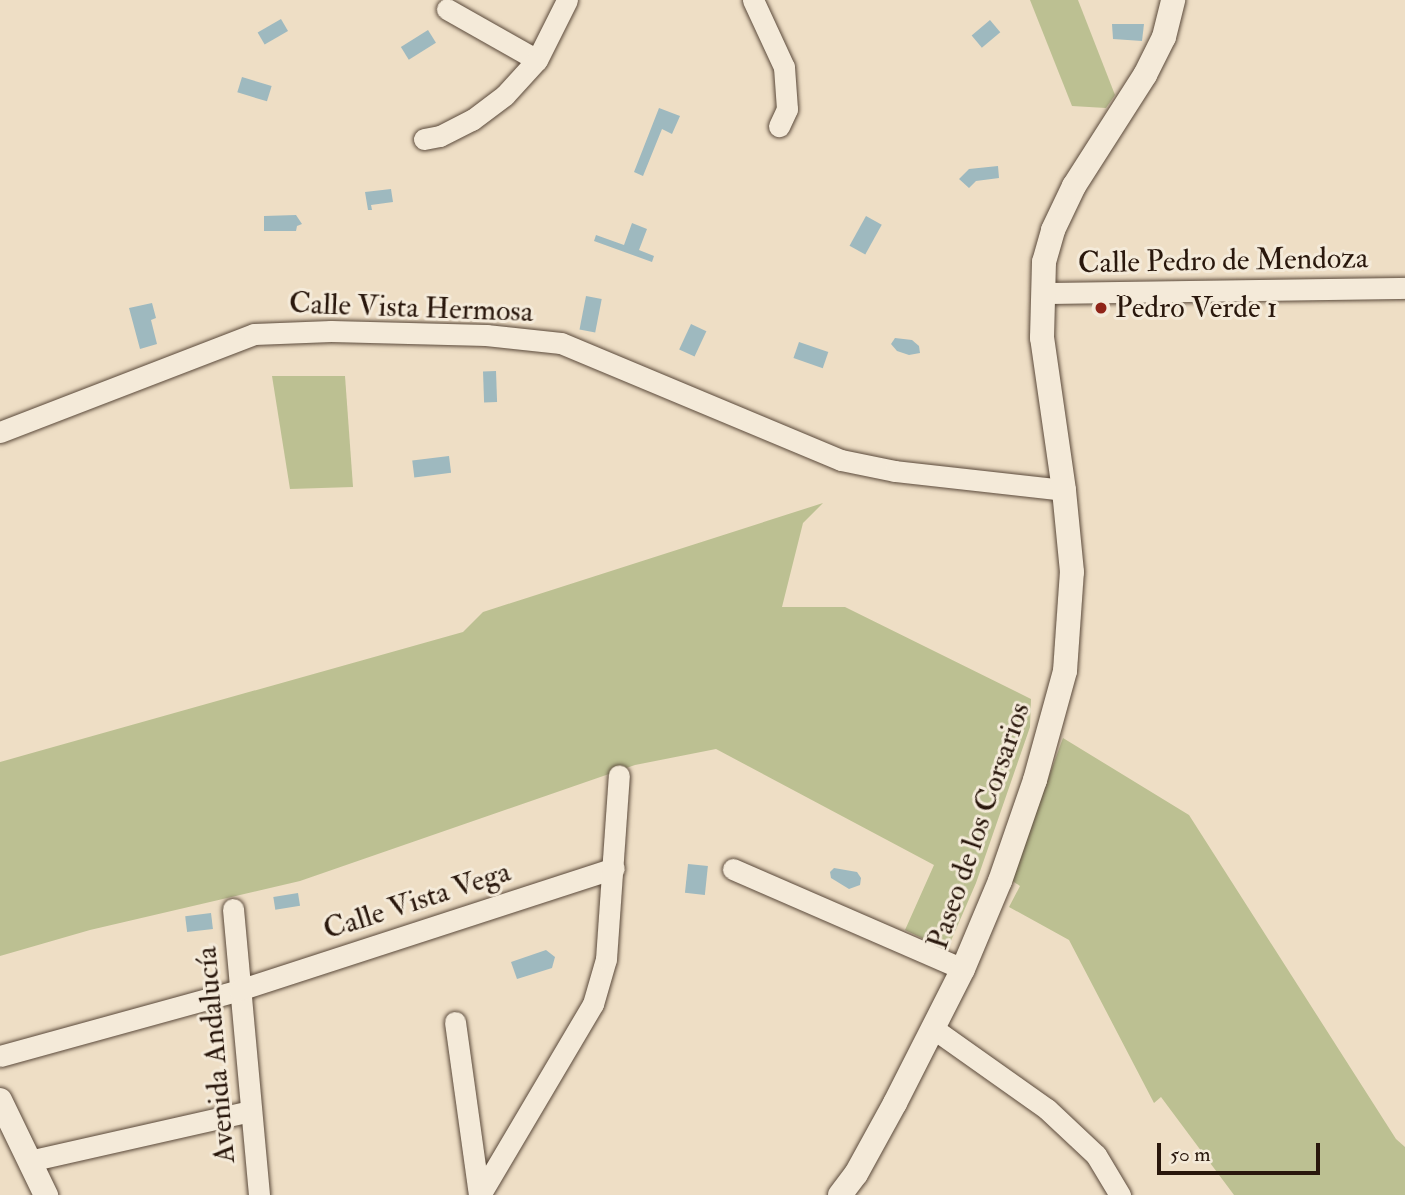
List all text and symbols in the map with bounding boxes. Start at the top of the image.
street label: Calle Pedro de Mendoza [1078,240,1368,282]
street label: Calle Vista Hermosa [288,286,534,330]
place label: Pedro Verde 1 [1115,290,1277,326]
marker: Pedro Verde 1 [1093,300,1109,316]
street label: Paseo de los Corsarios [920,698,1038,954]
street label: Calle Vista Vega [319,854,515,948]
street label: Avenida Andalucía [189,945,243,1165]
scale bar [1160,1128,1323,1172]
text: 50 m [1170,1141,1211,1168]

